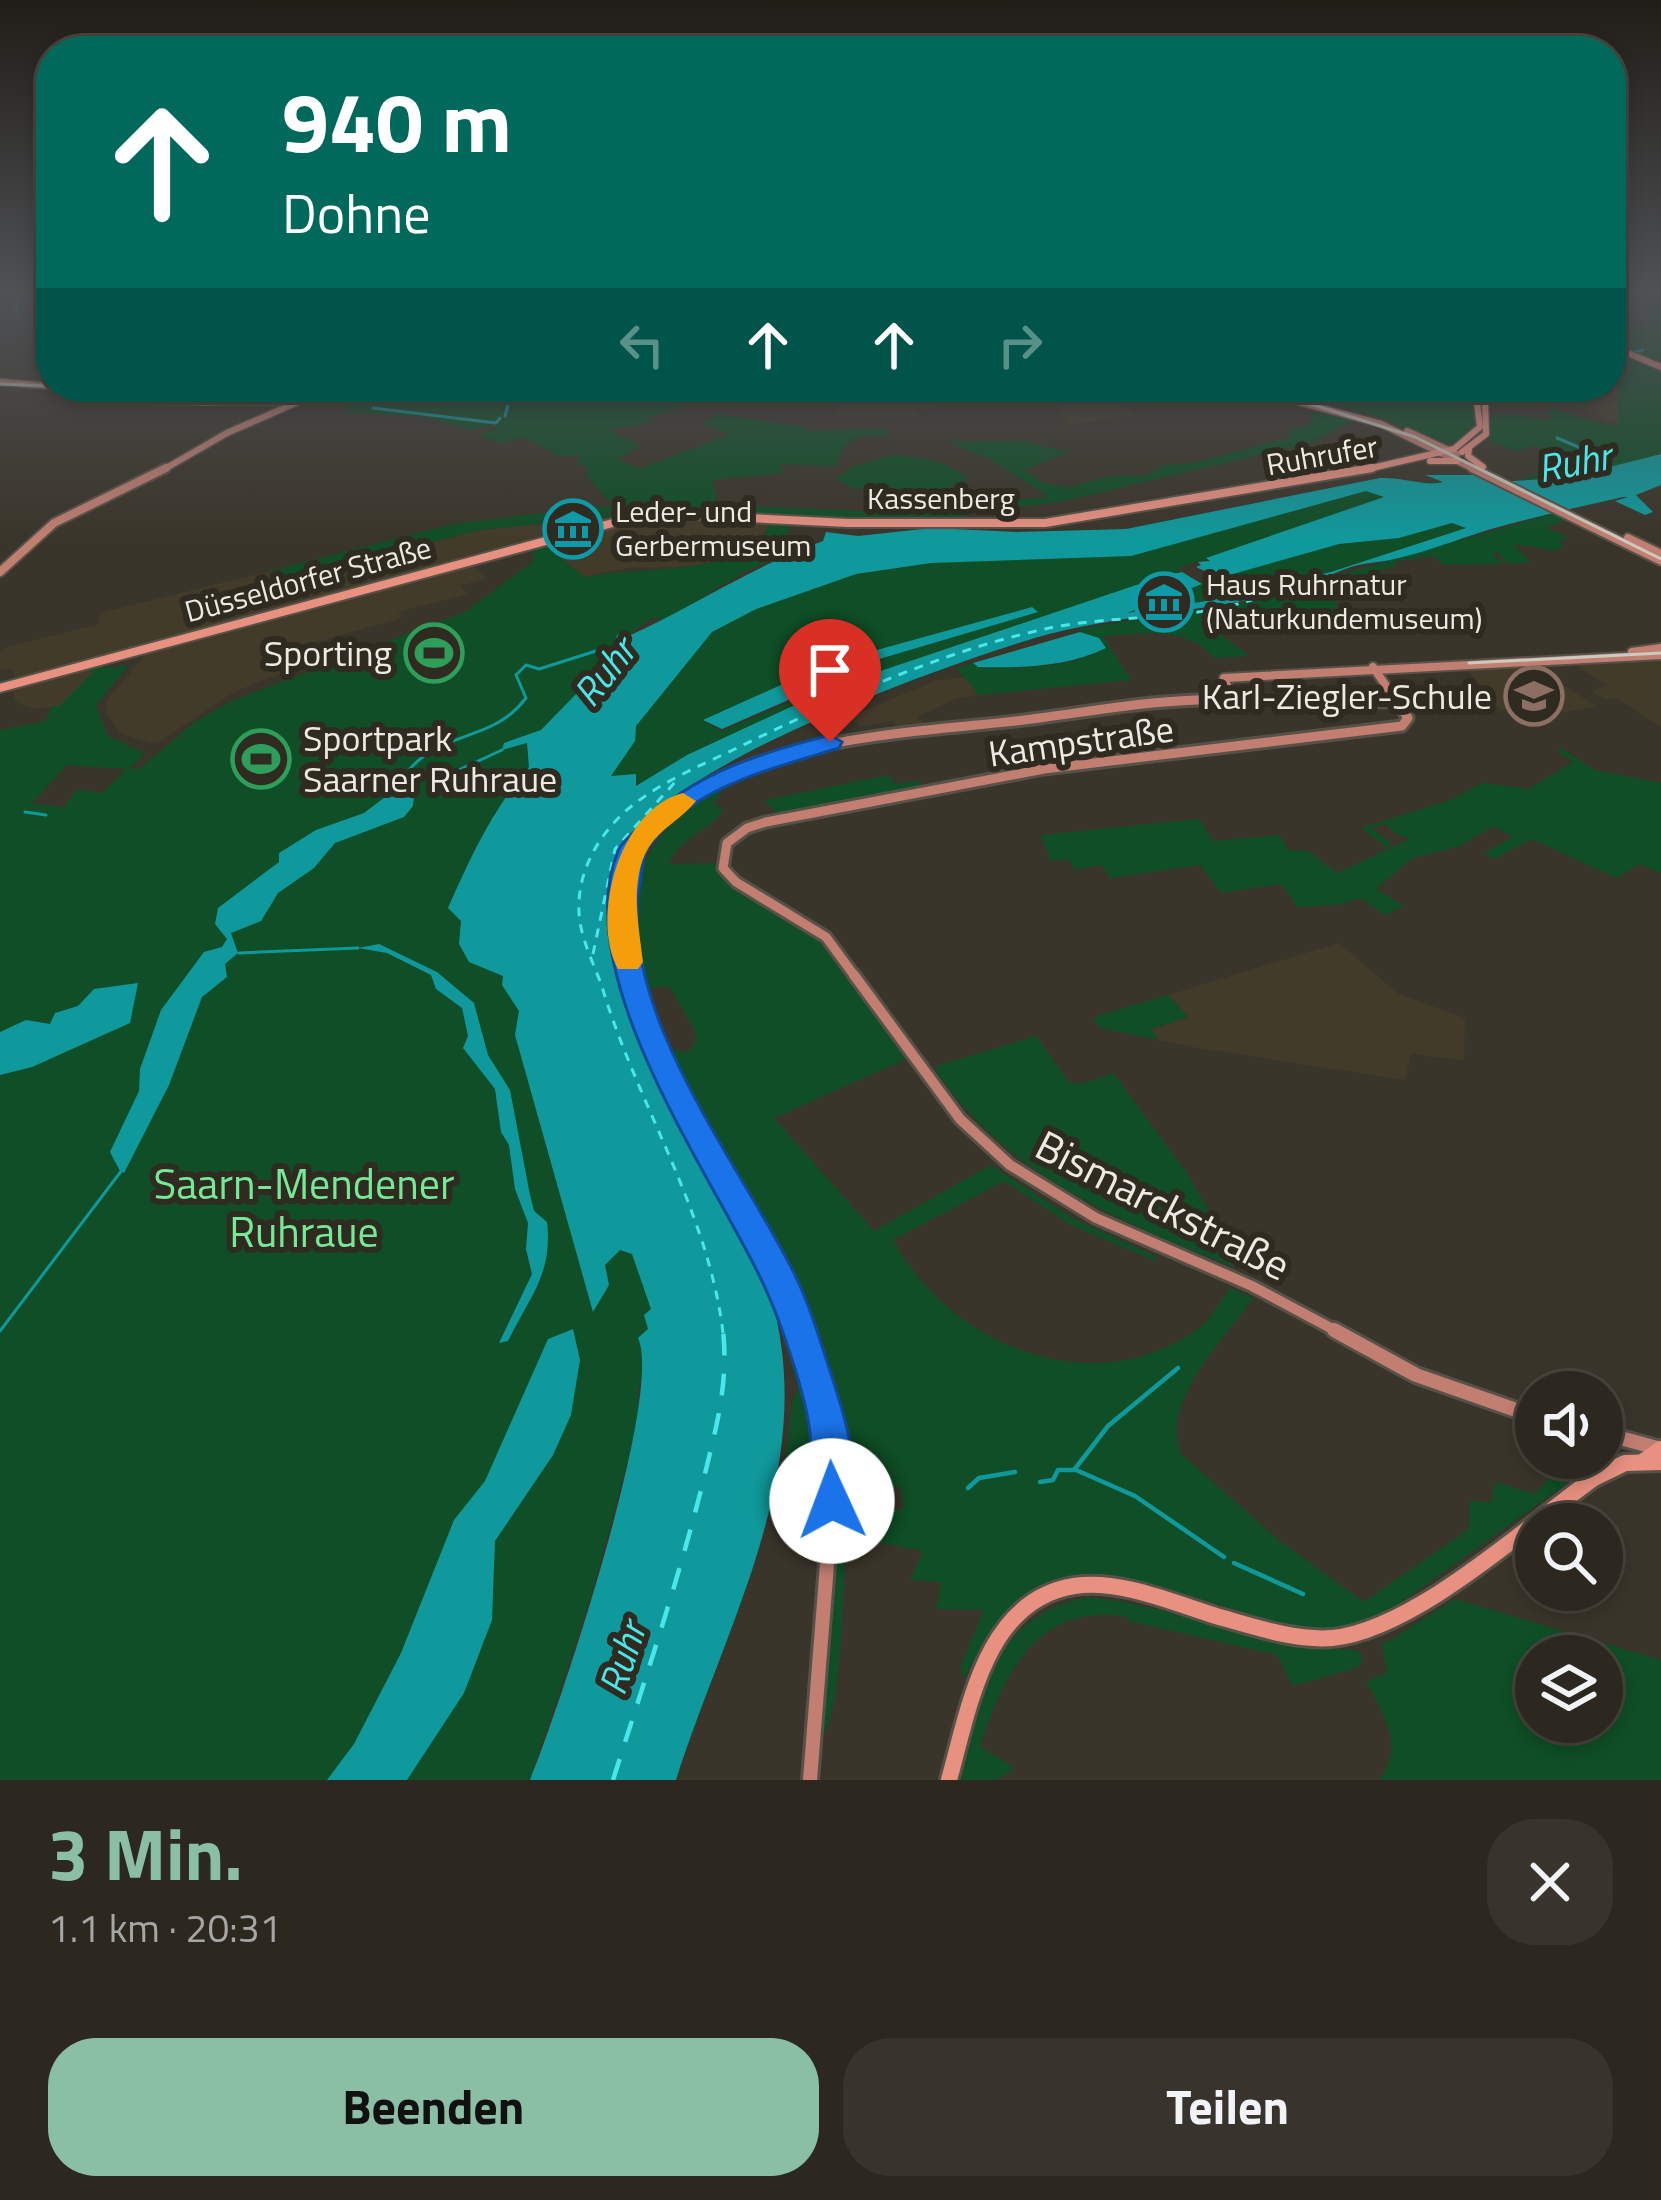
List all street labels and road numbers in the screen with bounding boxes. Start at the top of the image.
street label: Ruhrufer [1263,423,1381,487]
street label: Kassenberg [867,475,1015,521]
street label: Düsseldorfer Straße [179,524,436,634]
street label: Kampstraße [985,700,1177,781]
street label: Bismarckstraße [1025,1112,1302,1296]

